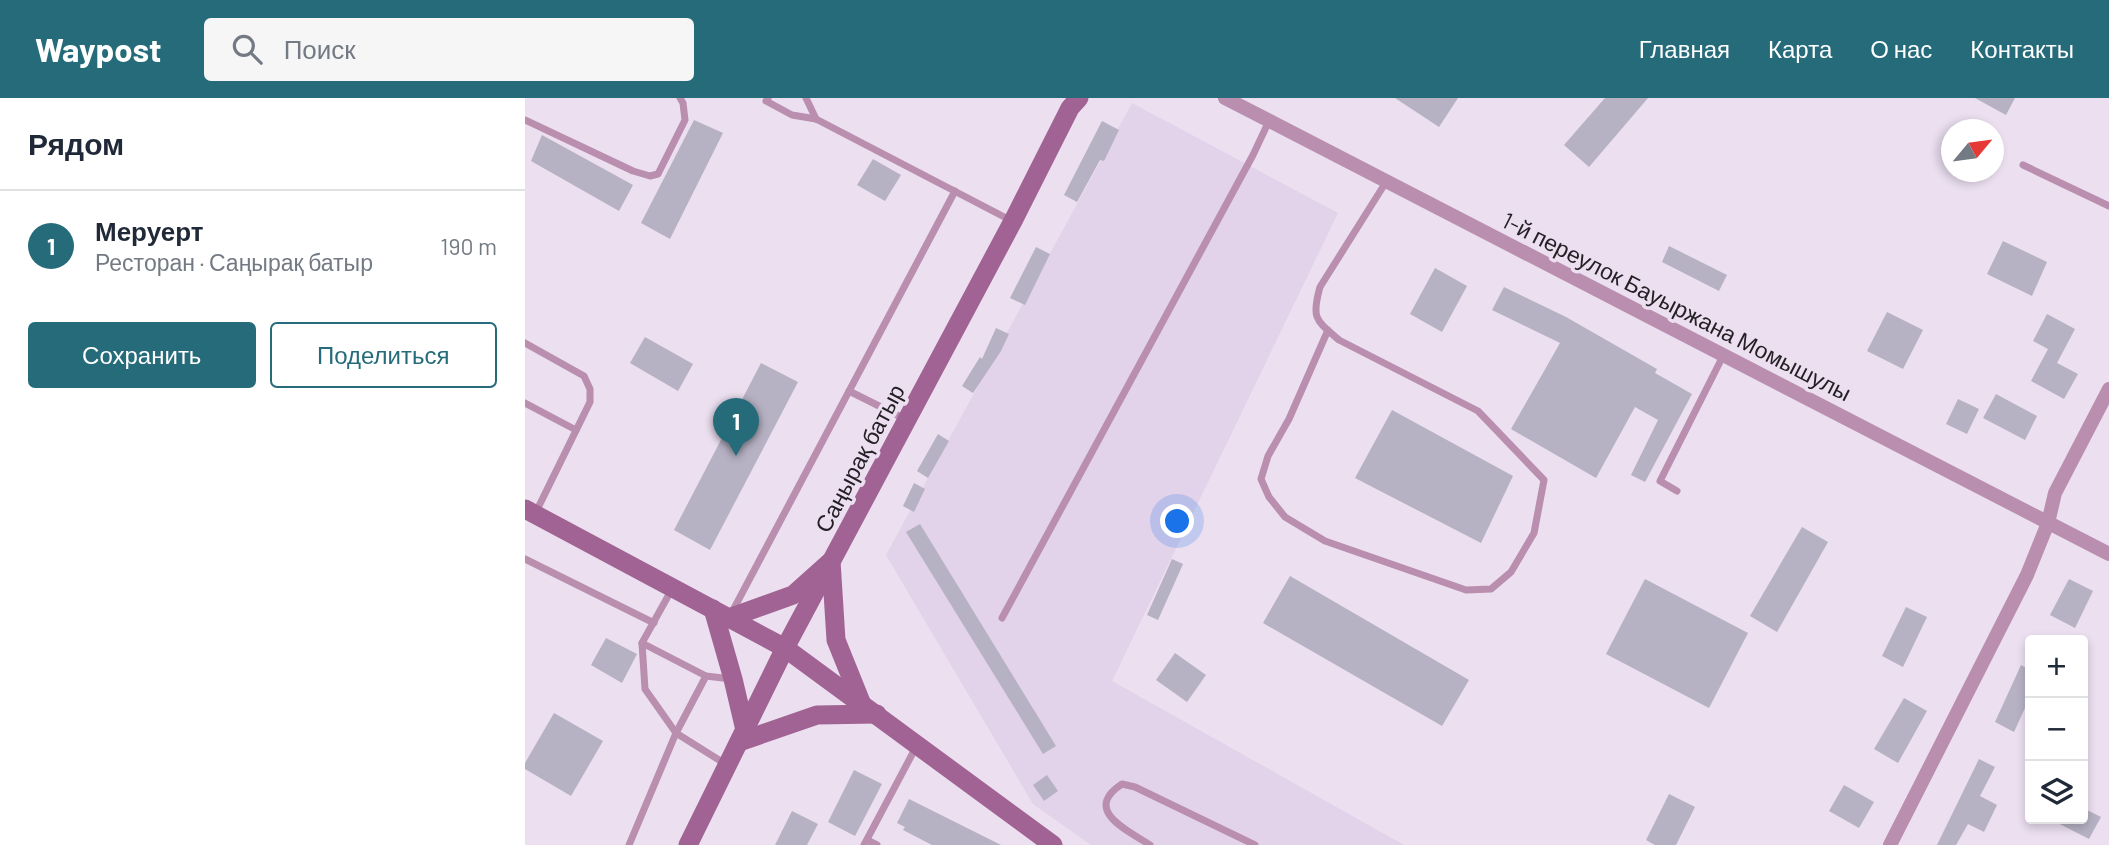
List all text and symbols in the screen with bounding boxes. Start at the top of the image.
search box [204,18,694,81]
text: Waypost [35,29,162,69]
icon: search [228,30,266,68]
text: Поиск [284,33,356,64]
text: Главная [1639,34,1730,63]
text: Карта [1768,34,1832,63]
text: О нас [1870,34,1932,63]
text: Контакты [1970,34,2074,63]
north arrow [1941,119,2004,182]
text: Рядом [28,125,124,161]
street label: 1-й переулок Бауыржана Момышулы [1498,205,1856,407]
text: Меруерт [95,215,204,246]
text: 1 [47,232,55,260]
text: 190 m [440,232,497,260]
text: Ресторан · Саңырақ батыр [95,248,373,276]
button: Сохранить [28,322,256,388]
button: Поделиться [270,322,497,388]
street label: Саңырақ батыр [808,379,910,537]
pin: 1 [713,398,759,456]
your location [1160,504,1194,538]
map controls [2025,635,2088,824]
button: + [2025,635,2088,698]
button: − [2025,698,2088,761]
button: layers [2025,761,2088,824]

